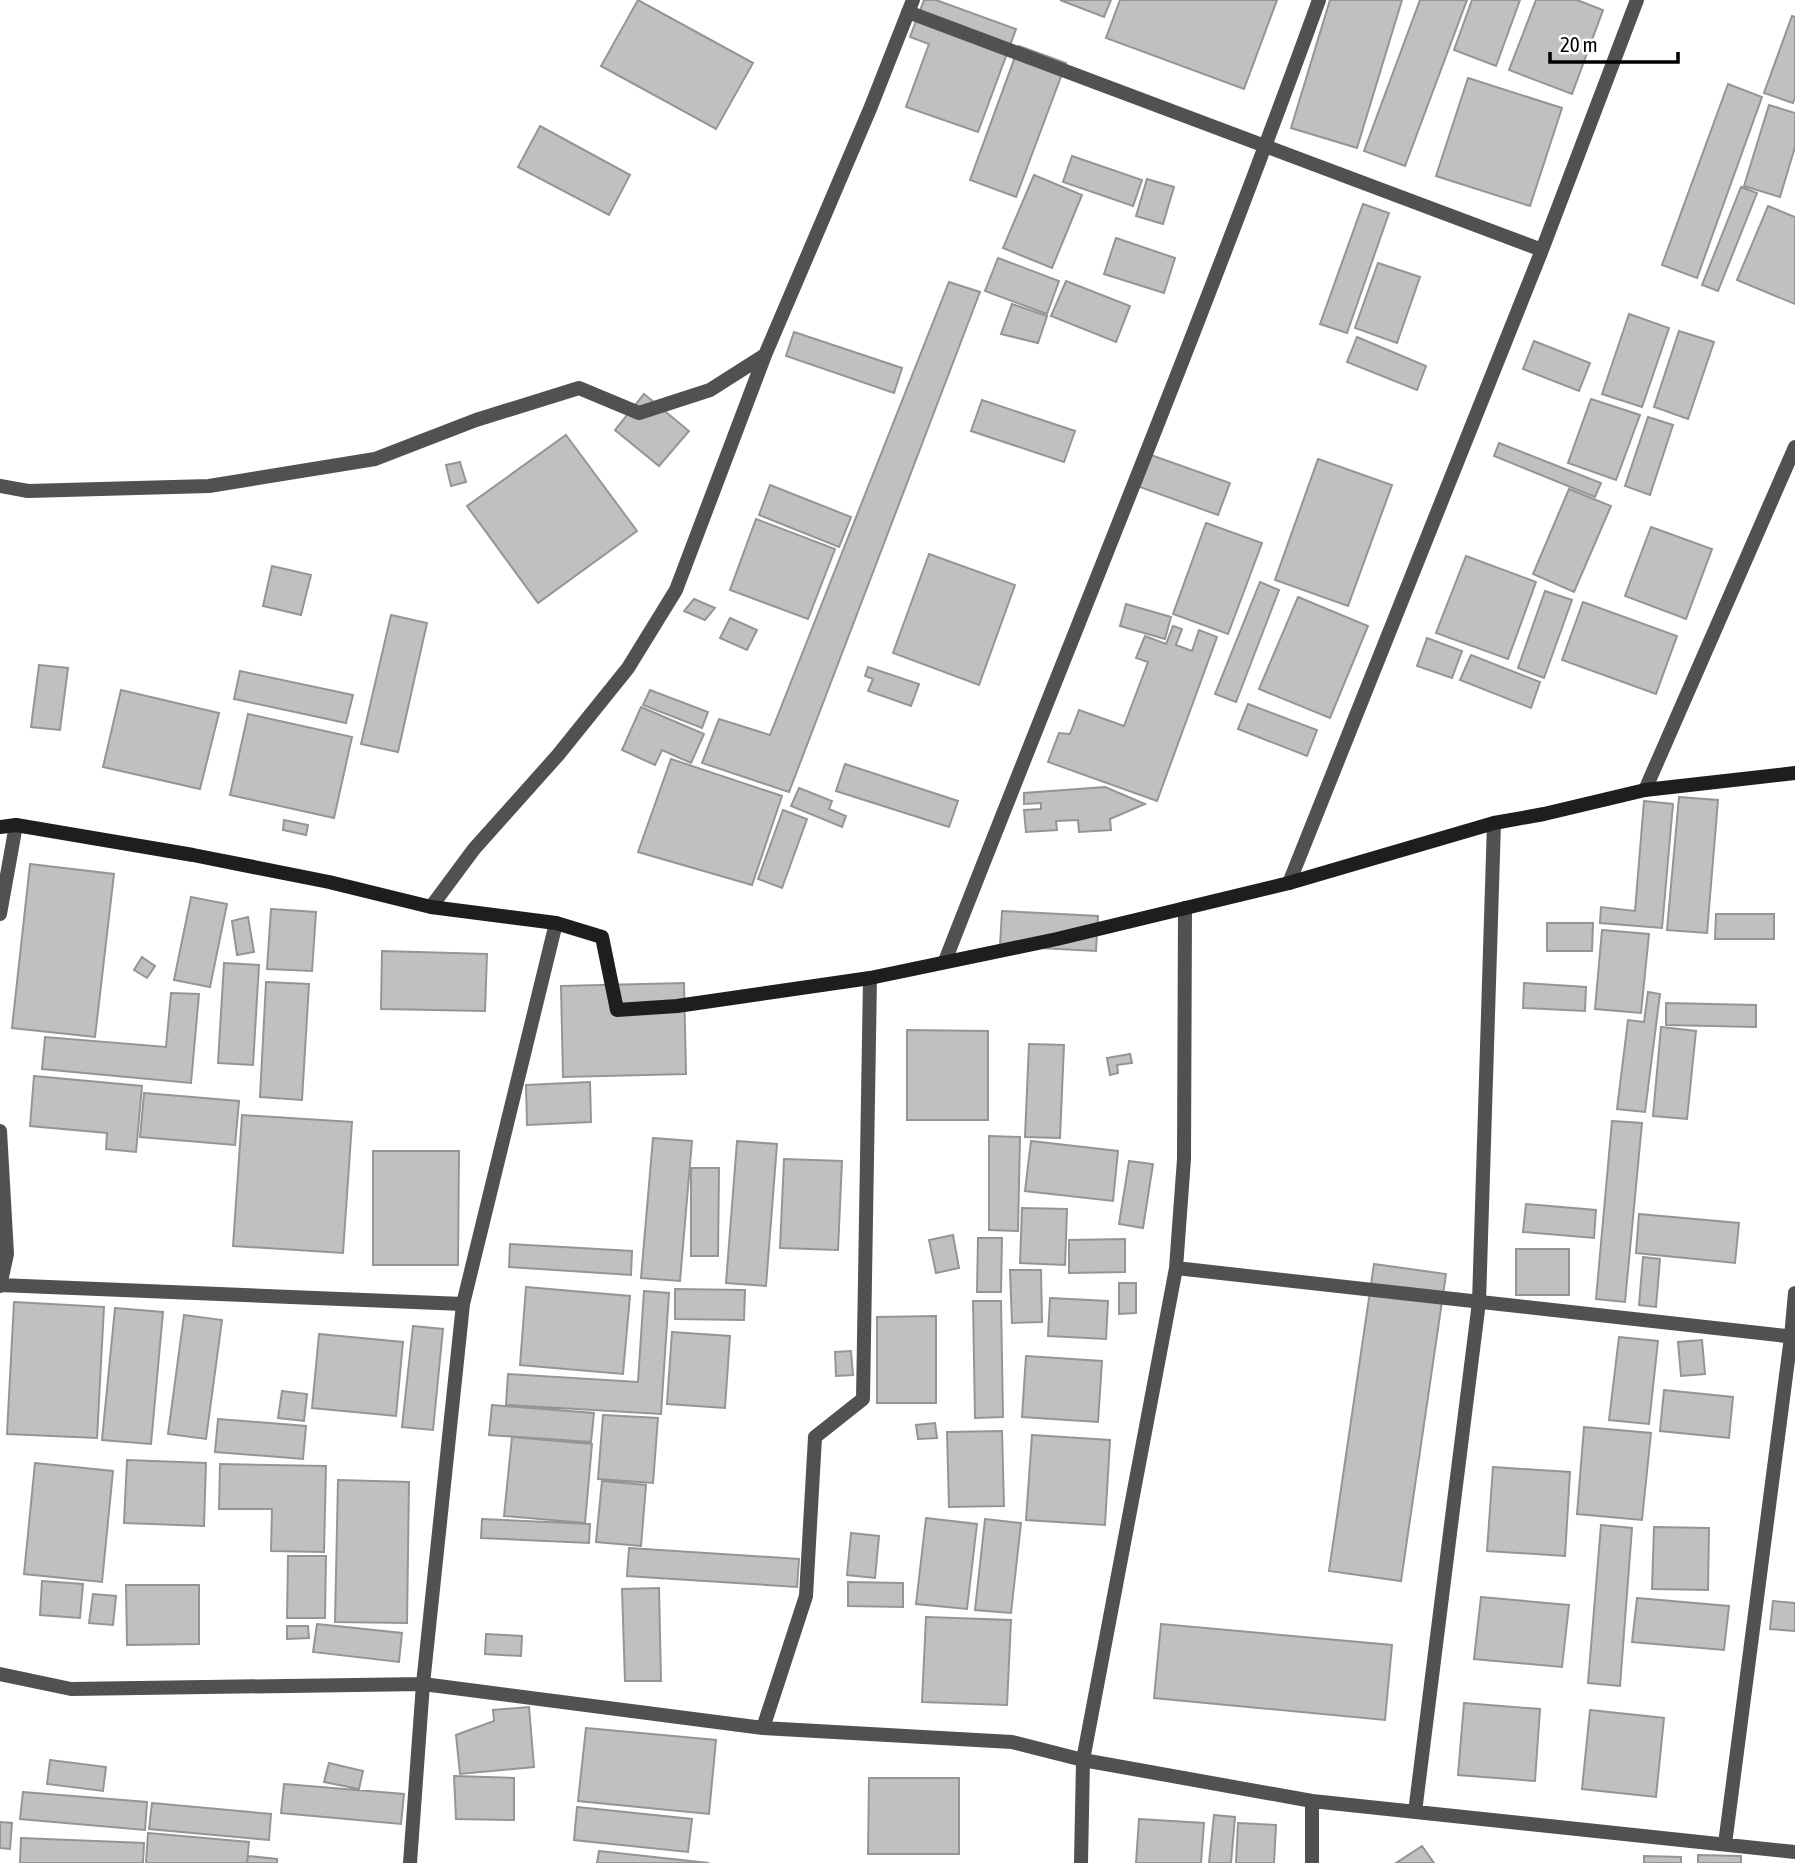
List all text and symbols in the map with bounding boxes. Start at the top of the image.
scale bar [1550,21,1678,65]
text: 20 m [1560,32,1598,56]

